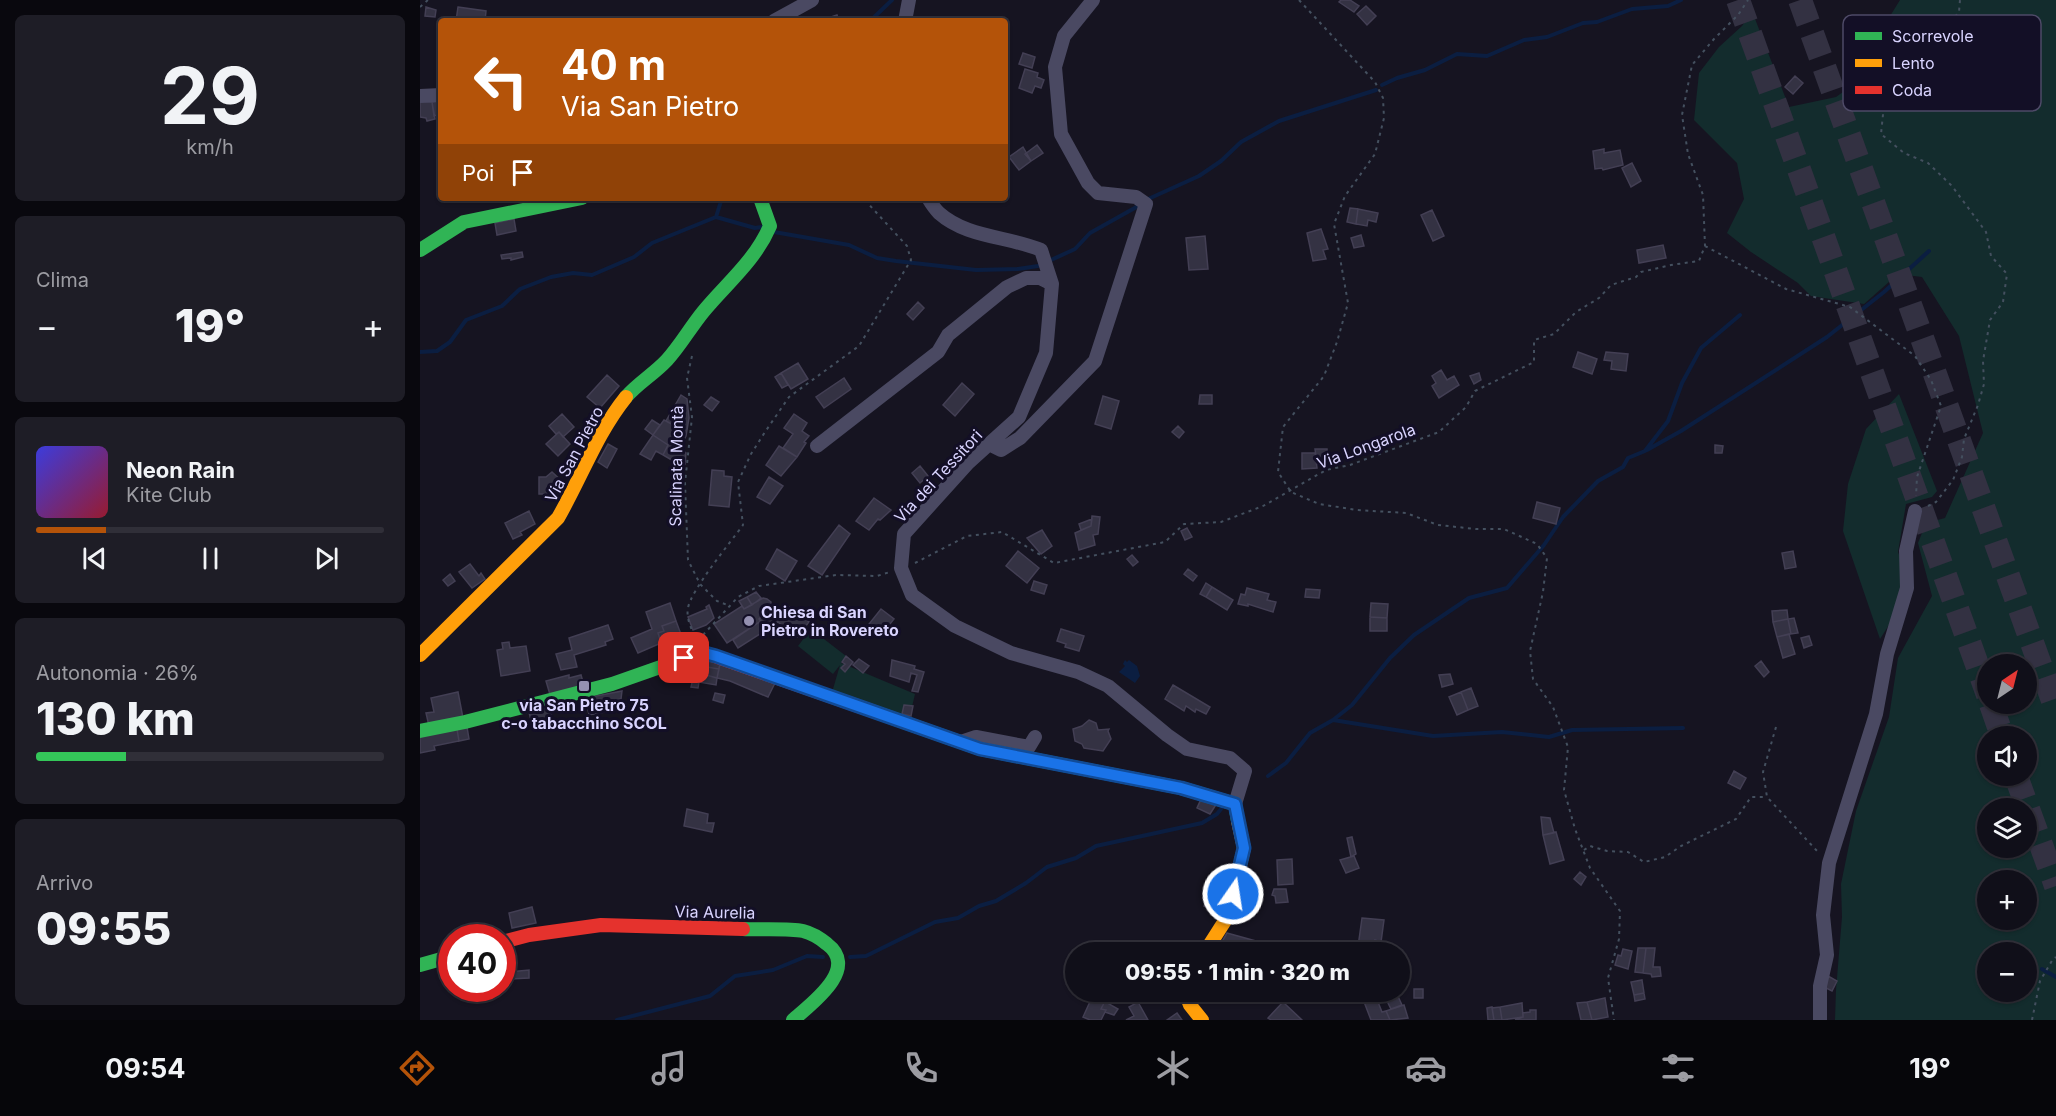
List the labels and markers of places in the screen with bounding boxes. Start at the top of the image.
place label: Chiesa di San Pietro in Rovereto [761,602,899,640]
marker: Chiesa di San Pietro in Rovereto [742,614,756,628]
pin [658,632,709,683]
marker: via San Pietro 75 c-o tabacchino SCOL [577,679,591,693]
place label: via San Pietro 75 c-o tabacchino SCOL [501,695,667,733]

